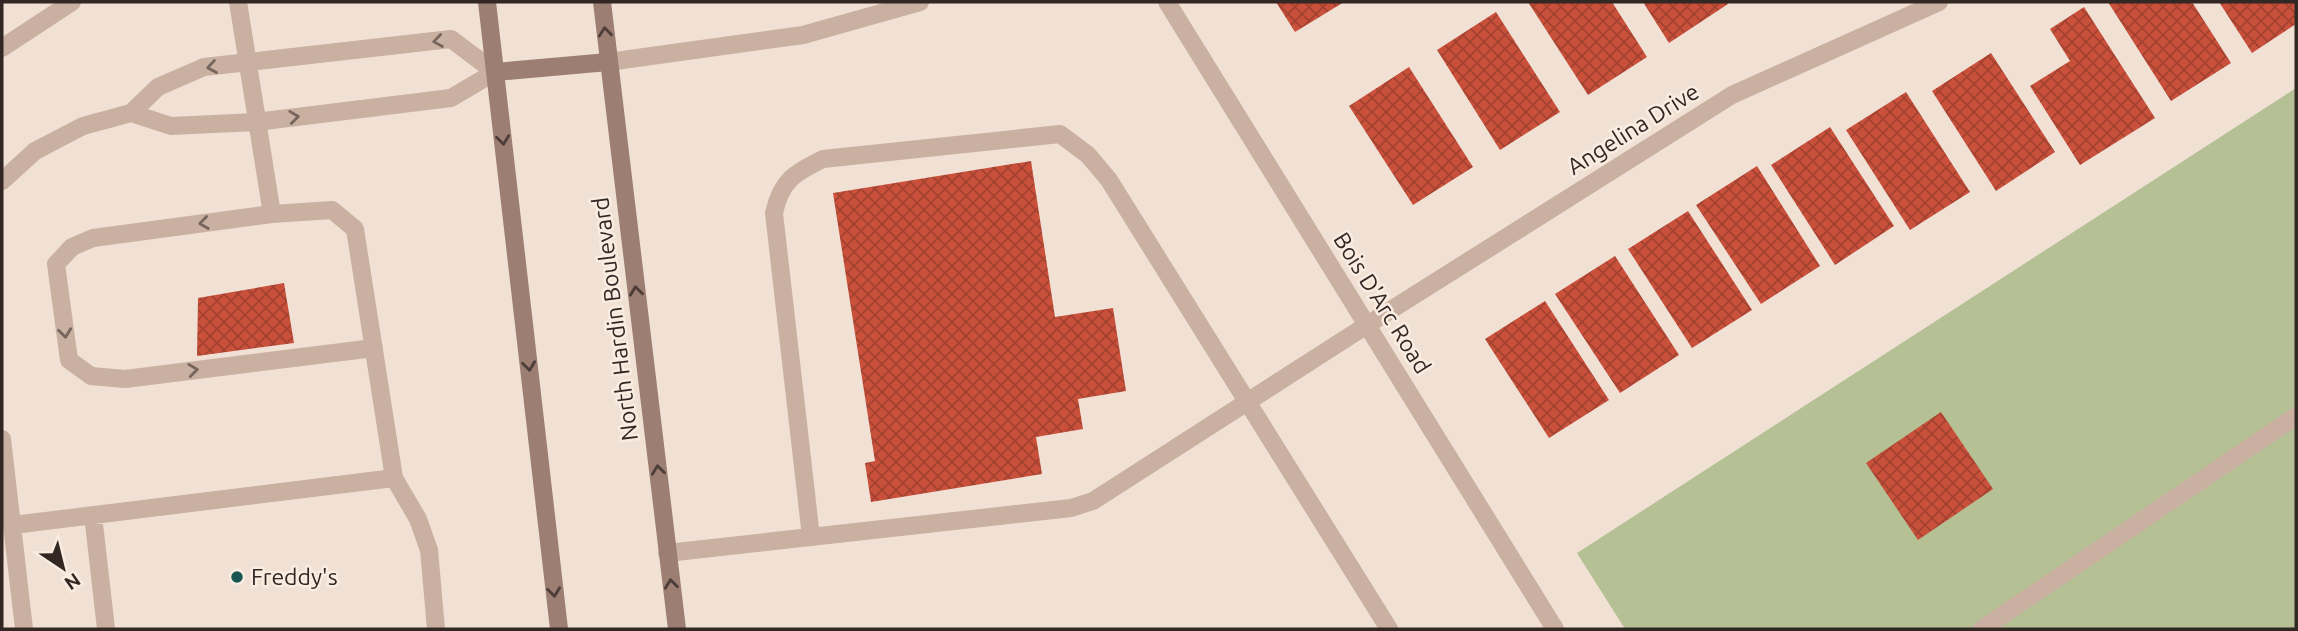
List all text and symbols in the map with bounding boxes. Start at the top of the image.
one-way arrow [598,26,613,37]
one-way arrow [432,33,444,48]
one-way arrow [206,59,218,74]
street label: Angelina Drive [1562,78,1703,179]
one-way arrow [289,110,300,125]
one-way arrow [495,134,510,146]
street label: North Hardin Boulevard [587,196,642,442]
one-way arrow [198,215,210,230]
street label: Bois D'Arc Road [1329,228,1436,378]
one-way arrow [628,285,643,296]
one-way arrow [57,327,72,339]
one-way arrow [521,360,536,372]
one-way arrow [187,363,199,378]
one-way arrow [650,465,665,476]
north arrow [28,533,98,603]
place label: Freddy's [251,564,338,589]
text: N [61,569,85,595]
marker: Freddy's [229,569,245,585]
one-way arrow [664,578,679,590]
one-way arrow [547,586,562,598]

